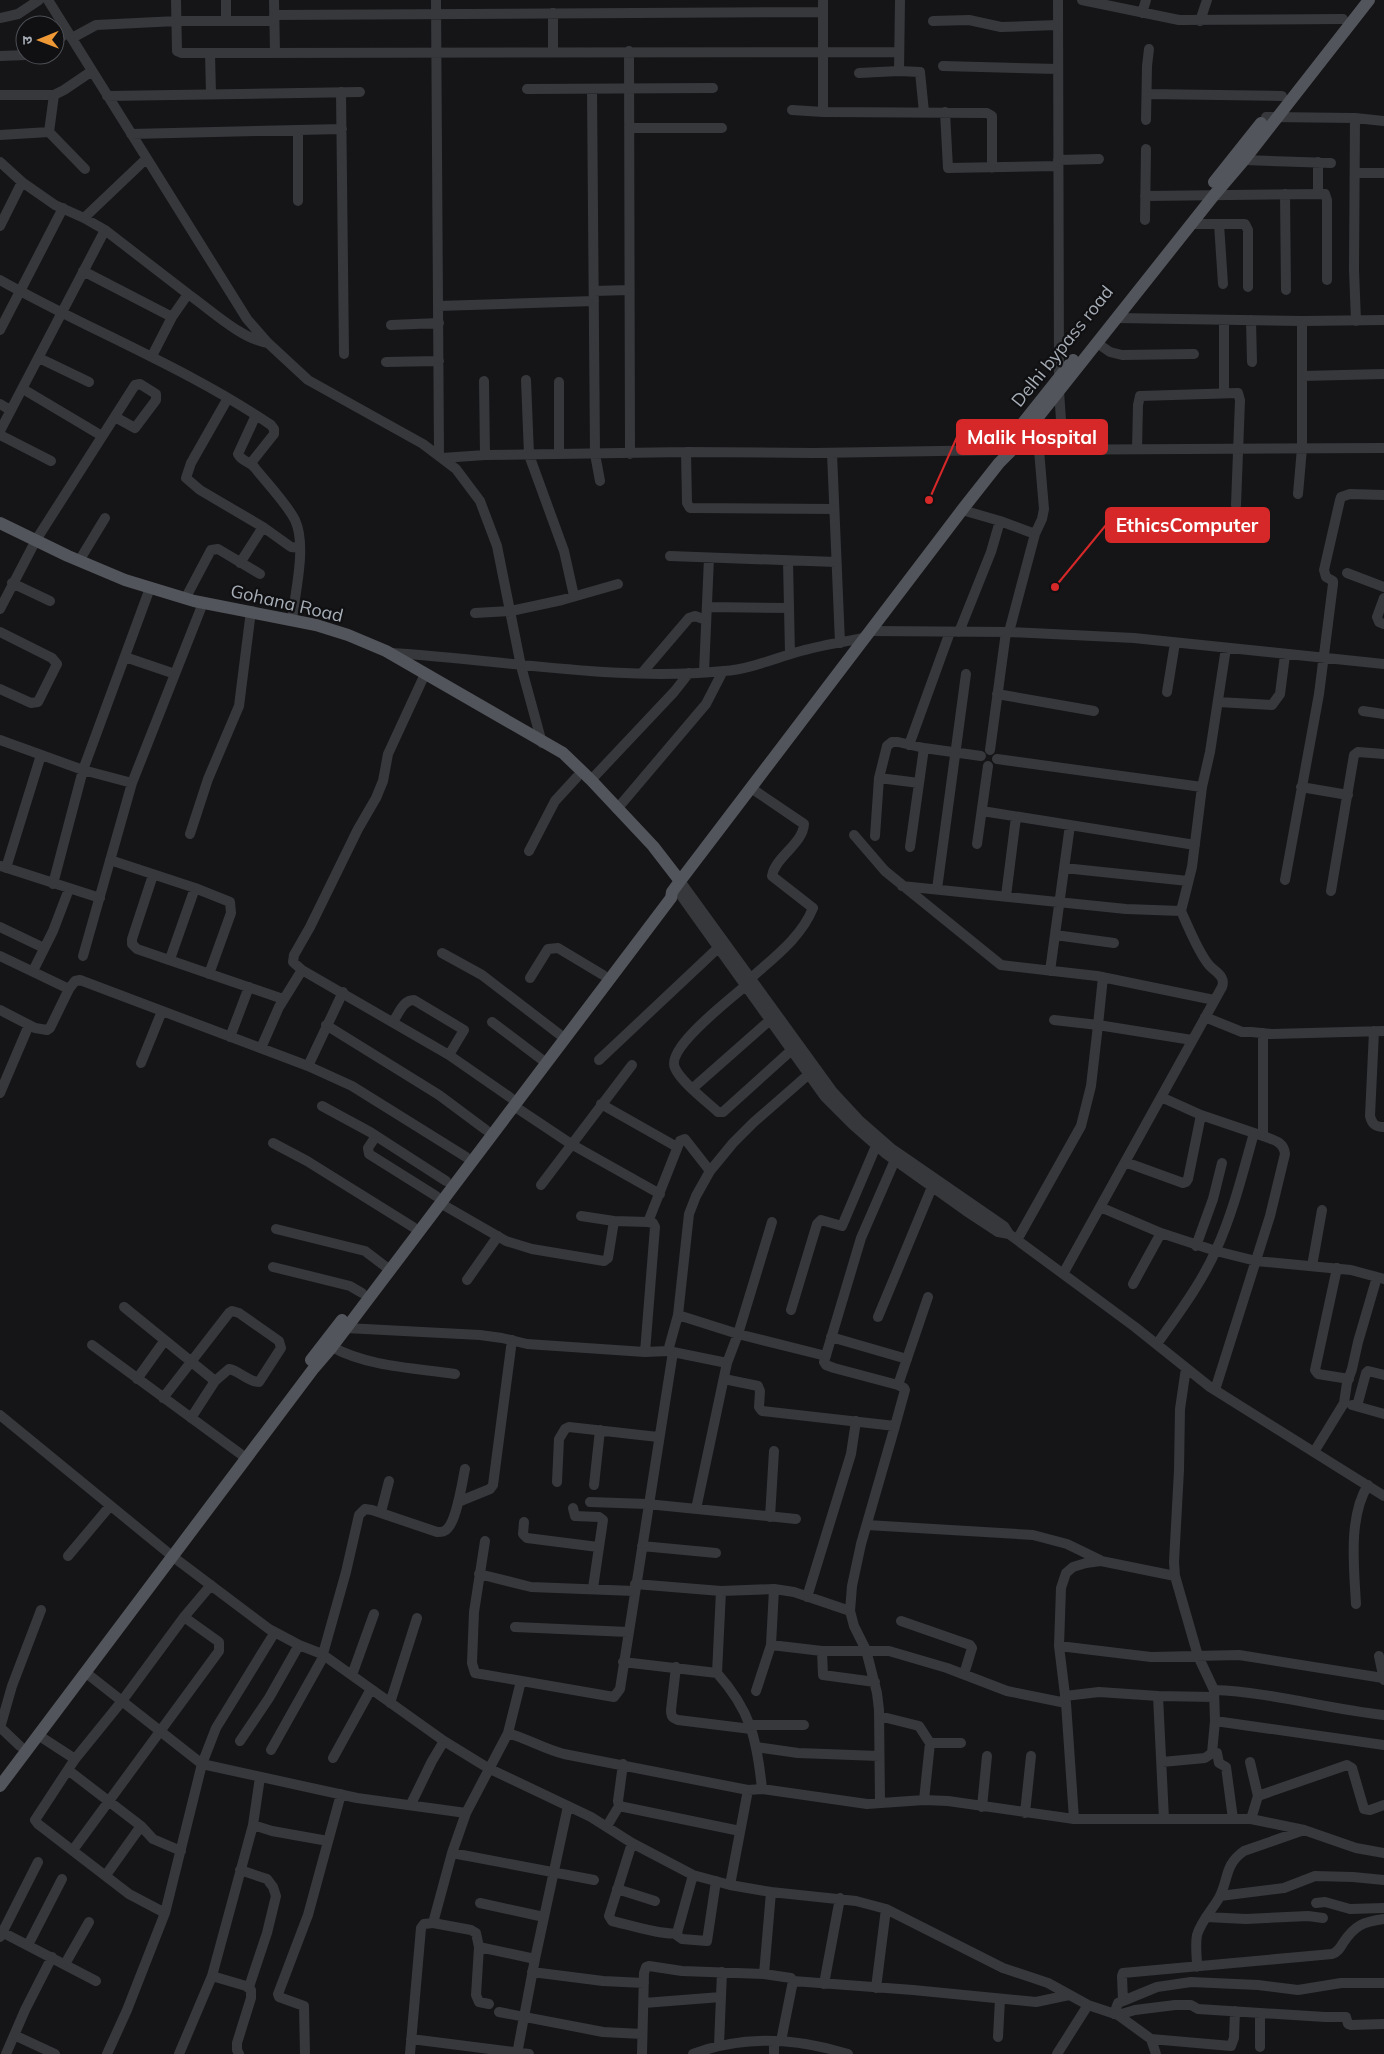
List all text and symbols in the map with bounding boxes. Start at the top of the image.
north arrow [15,15,65,65]
text: उ [18,35,36,44]
street label: Delhi bypass road [1006,281,1118,411]
callout: Malik Hospital [957,420,1107,454]
text: Malik Hospital [967,425,1097,449]
callout: EthicsComputer [1106,508,1269,542]
text: EthicsComputer [1116,513,1259,537]
street label: Gohana Road [228,579,346,627]

